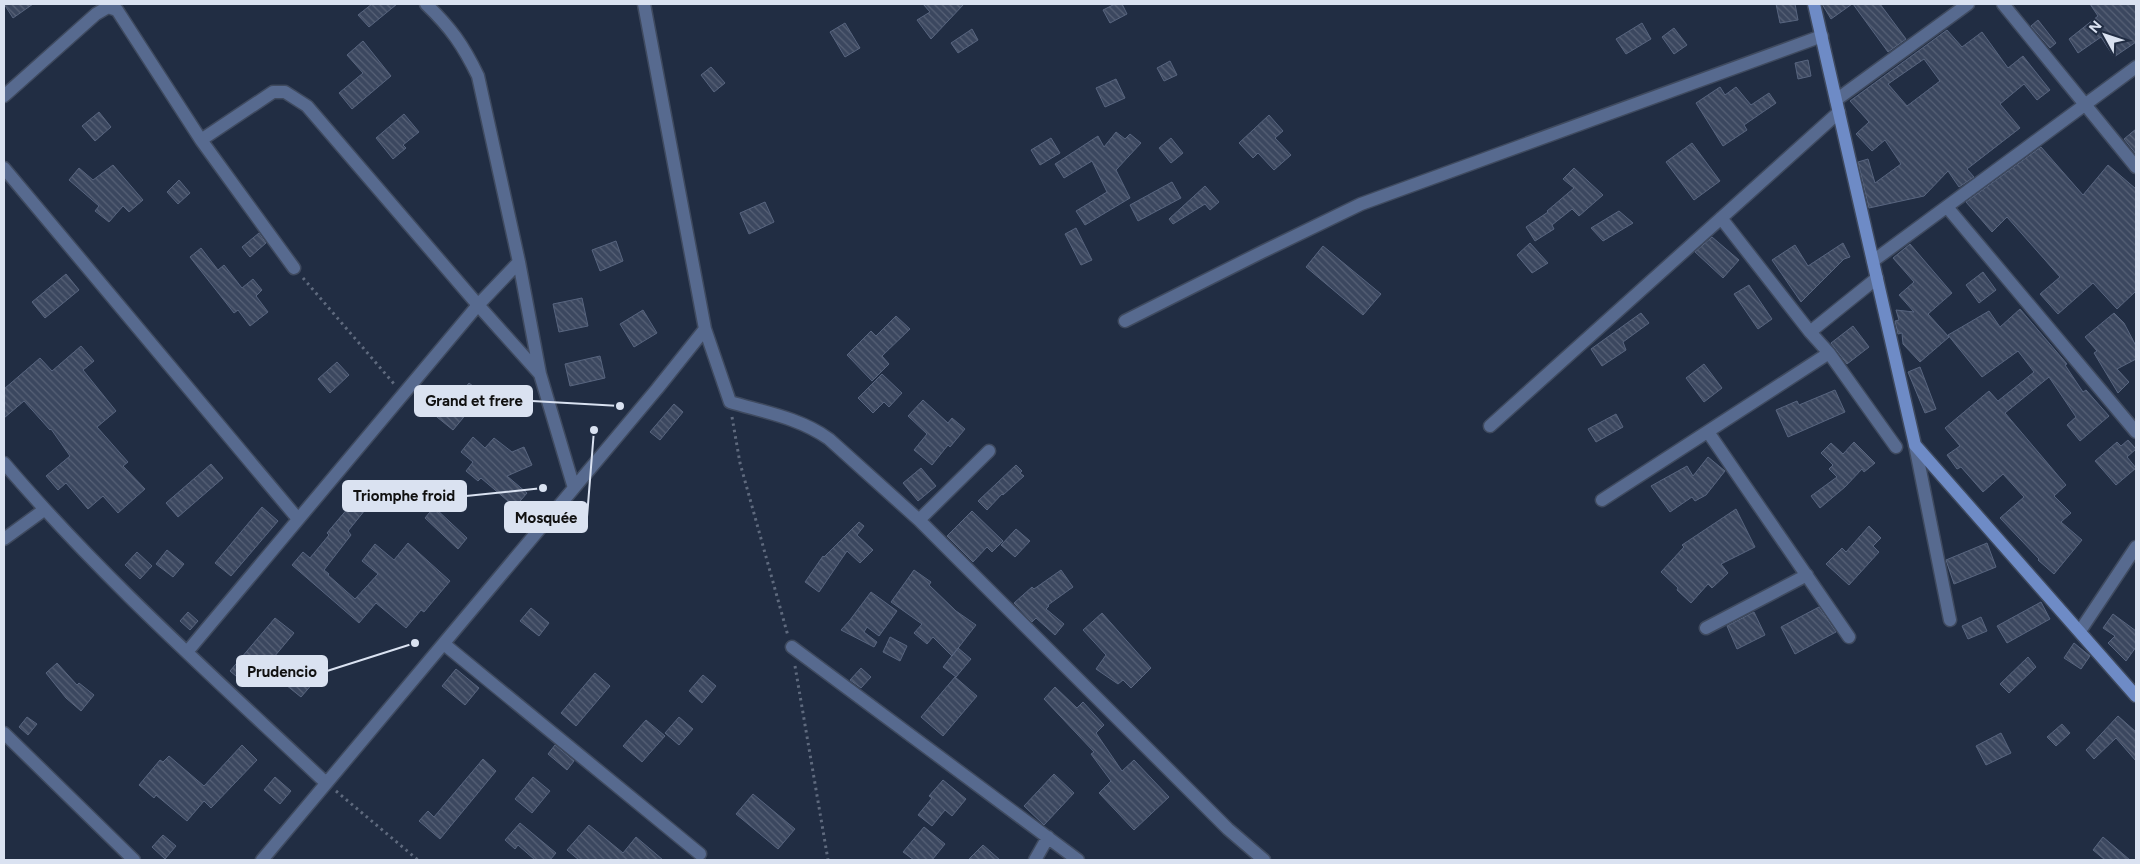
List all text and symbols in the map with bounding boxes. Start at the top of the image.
north arrow [2080,10,2130,60]
text: N [2085,17,2105,37]
callout: Grand et frere [415,386,532,416]
text: Grand et frere [425,392,524,410]
callout: Triomphe froid [343,481,466,511]
text: Triomphe froid [353,487,455,505]
callout: Mosquée [505,502,587,532]
text: Mosquée [515,509,578,527]
callout: Prudencio [237,656,327,686]
text: Prudencio [247,663,317,681]

